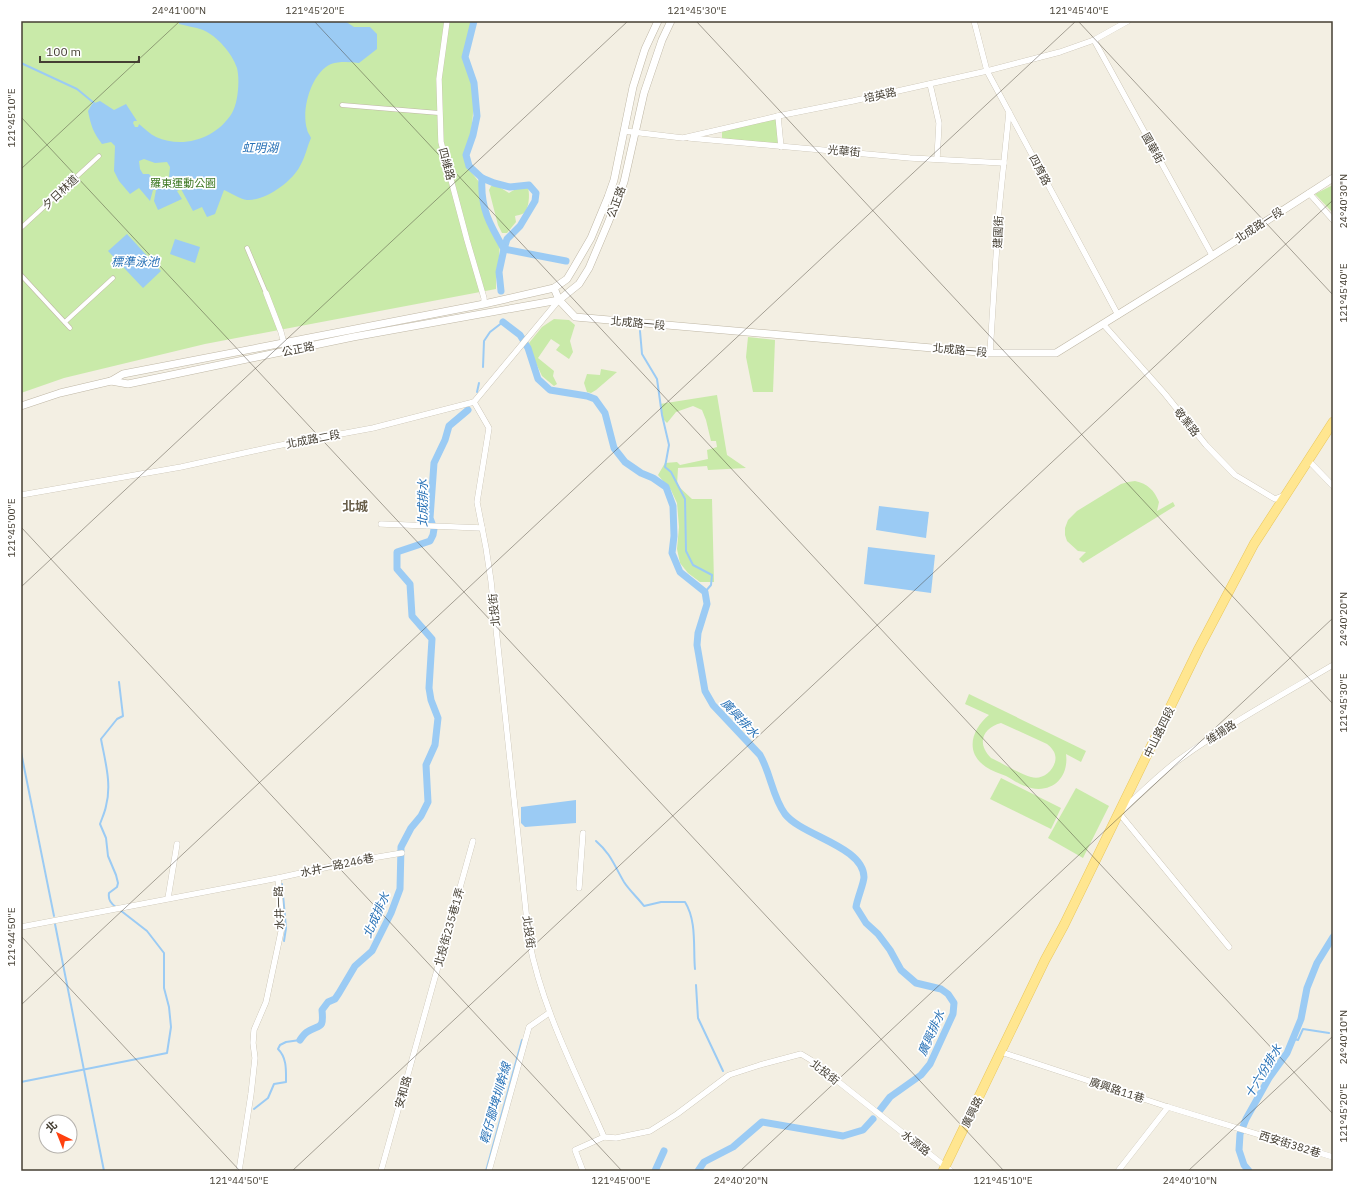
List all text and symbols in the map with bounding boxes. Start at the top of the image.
text: 24°41'00"N [152,4,206,17]
text: 121°45'20"E [285,4,345,17]
text: 121°45'30"E [667,4,727,17]
text: 121°45'40"E [1049,4,1109,17]
scale bar [40,38,139,64]
text: 100 m [46,44,81,59]
street label: 培英路 [862,84,898,106]
text: 121°45'10"E [5,88,18,148]
street label: 國華街 [1139,130,1167,166]
water label: 虹明湖 [242,140,280,155]
street label: 光華街 [827,143,861,159]
street label: 四維路 [436,146,458,182]
street label: 四育路 [1026,152,1054,188]
street label: 夕日林道 [39,172,81,212]
text: 24°40'30"N [1337,174,1350,228]
park label: 羅東運動公園 [150,176,216,190]
street label: 公正路 [604,184,628,220]
street label: 北成路一段 [1232,204,1286,246]
street label: 建國街 [990,215,1006,249]
water label: 標準泳池 [111,254,161,269]
text: 121°45'40"E [1337,263,1350,323]
street label: 北成路一段 [610,314,666,332]
street label: 公正路 [280,339,316,359]
street label: 北成路一段 [932,341,988,359]
street label: 敬業路 [1171,405,1203,439]
street label: 北成路二段 [285,427,341,451]
water label: 北成排水 [415,478,430,527]
text: 121°45'00"E [5,498,18,558]
district label: 北城 [342,498,368,515]
text: 24°40'20"N [1337,592,1350,646]
street label: 北投街 [485,593,503,627]
text: 121°45'30"E [1337,673,1350,733]
water label: 廣興排水 [718,695,763,741]
street label: 中山路四段 [1141,704,1177,760]
street label: 維揚路 [1203,717,1239,747]
street label: 水井一路246巷 [299,850,375,880]
street label: 水井一路 [271,886,287,930]
street label: 北投街235巷1弄 [431,886,467,968]
water label: 北成排水 [359,889,393,940]
text: 121°44'50"E [5,907,18,967]
street label: 北投街 [520,915,538,949]
water label: 廣興排水 [914,1007,948,1058]
text: 24°40'10"N [1337,1010,1350,1064]
water label: 十六份排水 [1241,1041,1285,1101]
street label: 北投街 [808,1056,842,1088]
water label: 輕仔腳埤圳幹線 [476,1059,514,1145]
street label: 安和路 [392,1074,414,1110]
street label: 廣興路11巷 [1088,1075,1146,1105]
text: 121°45'20"E [1337,1083,1350,1143]
street label: 廣興路 [958,1094,986,1130]
north arrow [38,1114,78,1154]
text: 北 [42,1118,60,1136]
street label: 水源路 [899,1127,933,1159]
street label: 西安街382巷 [1257,1128,1323,1160]
text: 121°44'50"E [209,1174,269,1187]
text: 121°45'00"E [591,1174,651,1187]
text: 24°40'20"N [714,1174,768,1187]
text: 121°45'10"E [973,1174,1033,1187]
text: 24°40'10"N [1163,1174,1217,1187]

